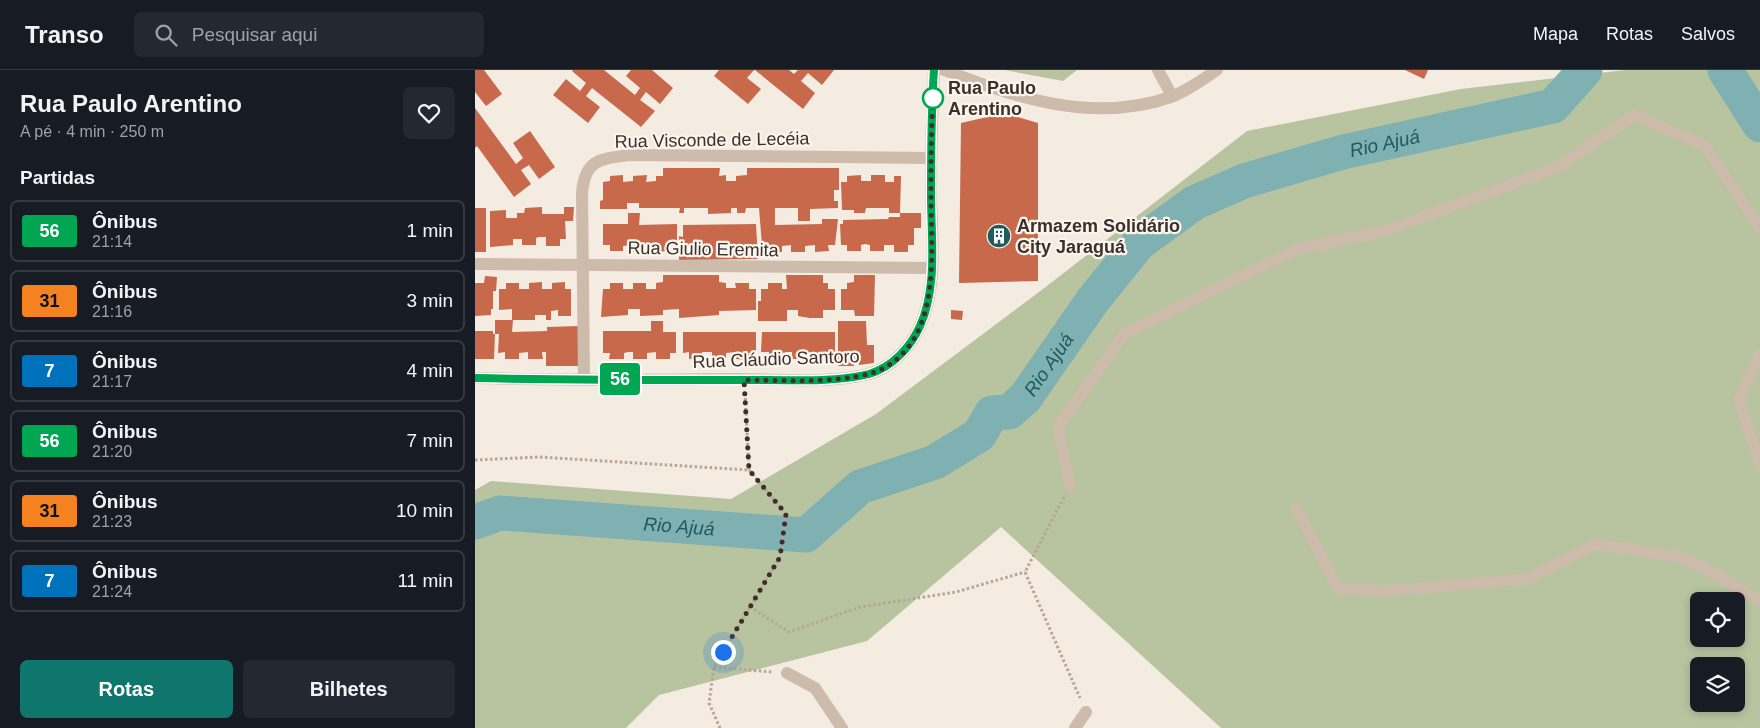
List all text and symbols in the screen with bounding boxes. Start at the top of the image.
search box [134,12,484,57]
text: Transo [25,21,104,48]
icon: search [152,21,180,49]
text: Pesquisar aqui [192,24,317,45]
text: Mapa [1533,24,1578,44]
text: Rotas [1606,24,1653,44]
text: Salvos [1681,24,1735,44]
place label: Rua Paulo Arentino [948,78,1036,119]
button: heart [403,87,455,139]
marker: Rua Paulo Arentino [922,87,944,109]
text: Rua Paulo Arentino [20,90,242,117]
text: A pé · 4 min · 250 m [20,123,164,140]
water label: Rio Ajuá [1348,125,1422,161]
street label: Rua Visconde de Lecéia [614,128,811,152]
text: Partidas [20,167,95,188]
text: Ônibus [92,211,157,232]
place label: Armazem Solidário City Jaraguá [1017,216,1180,257]
text: 1 min [407,220,453,241]
text: 56 [39,221,60,241]
building icon: Armazem Solidário City Jaraguá [986,223,1012,249]
text: 21:14 [92,233,132,250]
street label: Rua Giulio Eremita [627,238,780,260]
text: Ônibus [92,281,157,302]
text: 3 min [407,290,453,311]
text: 31 [39,291,60,311]
text: 21:16 [92,303,132,320]
water label: Rio Ajuá [1019,329,1077,400]
street label: Rua Cláudio Santoro [692,346,860,372]
text: Ônibus [92,351,157,372]
text: 4 min [407,360,453,381]
text: 7 [44,361,55,381]
line badge: 56 [597,363,643,395]
text: 56 [610,369,630,389]
text: 21:17 [92,373,132,390]
text: Ônibus [92,421,157,442]
text: 7 min [407,430,453,451]
text: 56 [39,431,60,451]
text: 21:20 [92,443,132,460]
text: Ônibus [92,491,157,512]
text: 10 min [396,500,453,521]
text: 31 [39,501,60,521]
text: 21:23 [92,513,132,530]
water label: Rio Ajuá [643,513,715,539]
text: Ônibus [92,561,157,582]
text: 11 min [397,570,453,591]
text: 7 [44,571,55,591]
text: 21:24 [92,583,132,600]
map controls [1690,592,1745,712]
button: locate [1690,592,1745,647]
your location [711,640,736,665]
button: layers [1690,657,1745,712]
button: Rotas [20,660,233,718]
button: Bilhetes [243,660,455,718]

